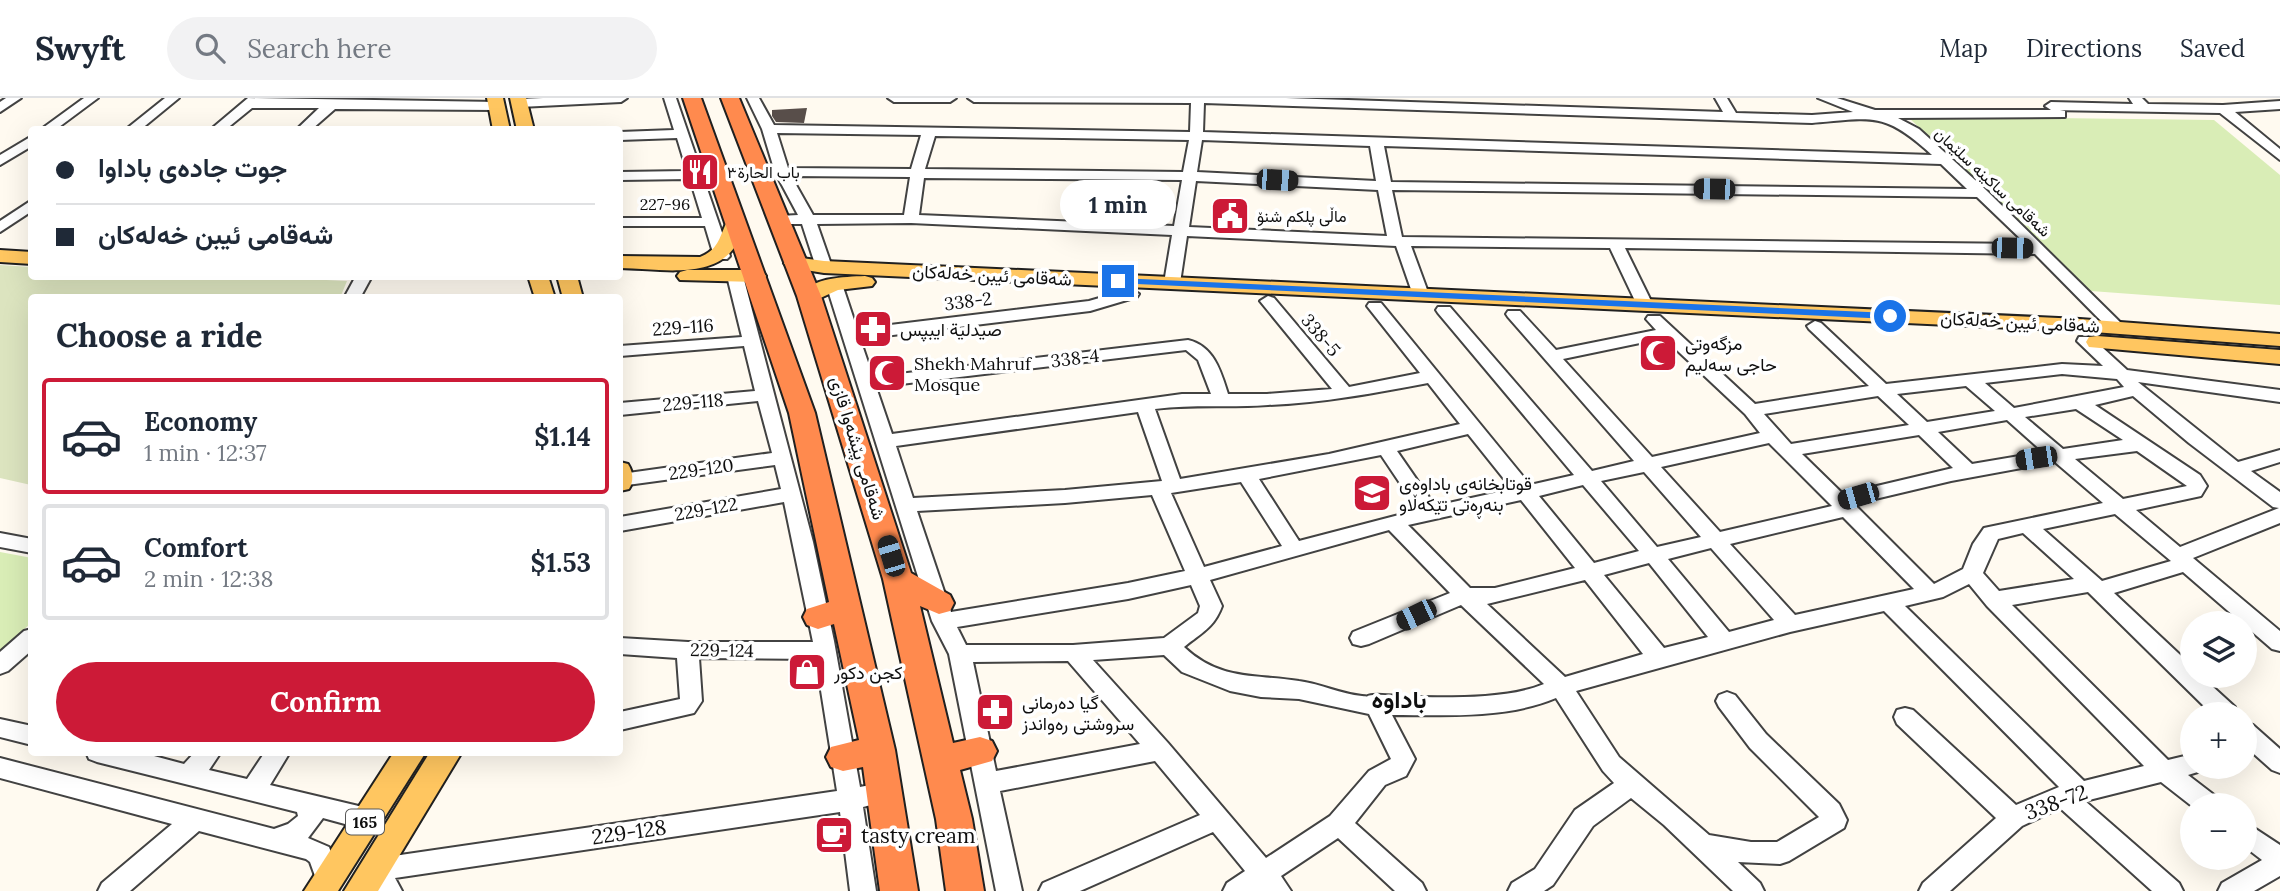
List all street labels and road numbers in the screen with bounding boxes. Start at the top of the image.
street label: شەقامی ساکینە سلێمان [1930,123,2055,242]
street label: 227-96 [640,194,690,214]
street label: شەقامی ئیبن خەلەکان [912,259,1072,291]
street label: 338-2 [943,287,993,315]
street label: شەقامی ئیبن خەلەکان [1940,306,2100,338]
street label: 338-5 [1297,309,1345,361]
street label: 229-116 [651,313,715,341]
street label: 338-4 [1049,344,1101,372]
street label: شەقامی پێشەوا قازی [824,373,891,523]
street label: 229-118 [661,388,725,416]
street label: 229-120 [667,453,735,485]
street label: 229-122 [673,492,739,526]
street label: 229-124 [690,638,754,662]
street label: 338-72 [2021,778,2091,826]
road number: 165 [346,810,384,834]
street label: 229-128 [590,813,668,851]

